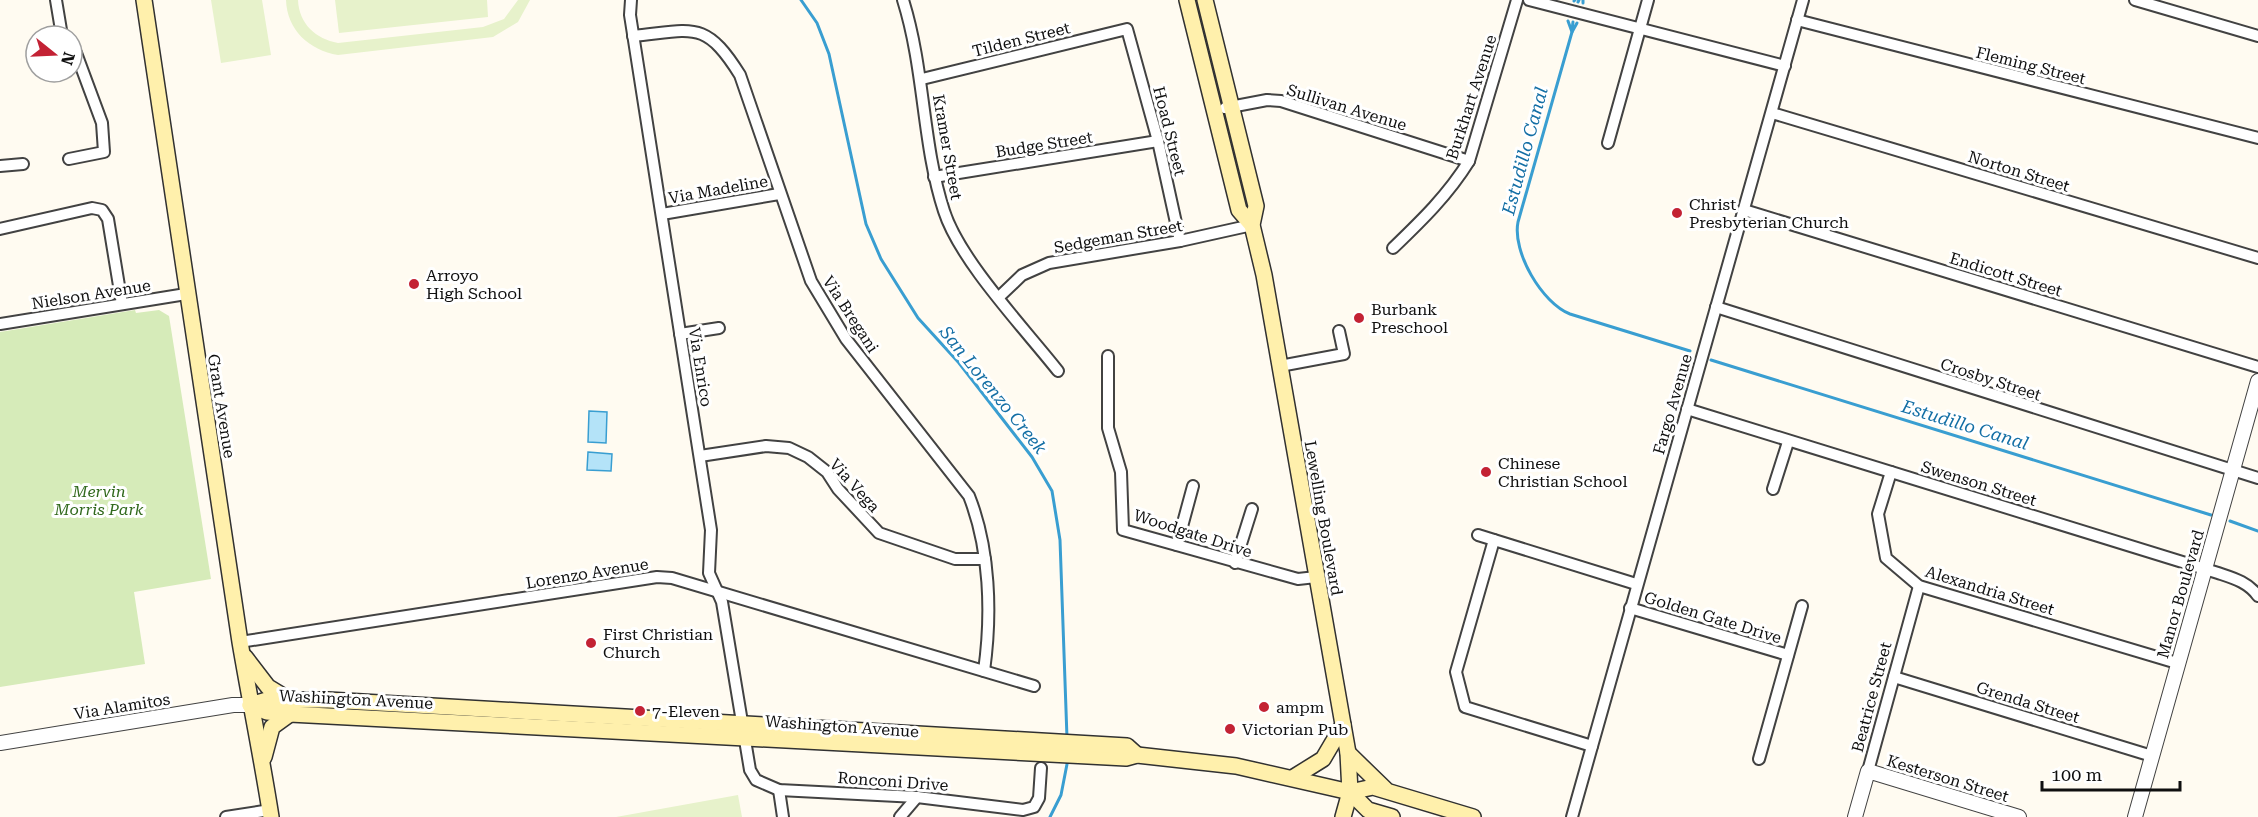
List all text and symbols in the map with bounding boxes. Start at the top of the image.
street label: Tilden Street [970,18,1072,61]
north arrow [24,24,84,84]
street label: Burkhart Avenue [1442,32,1501,162]
street label: Fleming Street [1974,43,2088,88]
text: N [57,50,79,67]
street label: Sullivan Avenue [1285,80,1409,135]
street label: Hoad Street [1149,84,1190,178]
water label: Estudillo Canal [1497,85,1552,218]
street label: Kramer Street [929,93,966,201]
street label: Budge Street [994,127,1094,162]
street label: Norton Street [1966,147,2072,196]
street label: Via Madeline [667,171,770,208]
place label: Christ Presbyterian Church [1689,195,1849,232]
marker: Christ Presbyterian Church [1670,206,1684,220]
street label: Sedgeman Street [1052,216,1184,257]
street label: Endicott Street [1947,248,2064,301]
place label: Arroyo High School [426,266,522,303]
street label: Via Bregani [819,272,882,356]
street label: Nielson Avenue [30,276,152,313]
marker: Arroyo High School [407,277,421,291]
place label: Burbank Preschool [1371,300,1448,337]
marker: Burbank Preschool [1352,311,1366,325]
water label: San Lorenzo Creek [935,321,1052,458]
street label: Via Enrico [685,326,716,408]
street label: Fargo Avenue [1649,351,1696,457]
street label: Grant Avenue [204,353,239,460]
street label: Crosby Street [1938,354,2044,405]
water label: Estudillo Canal [1898,395,2031,454]
street label: Lewelling Boulevard [1301,439,1346,597]
place label: Chinese Christian School [1498,454,1627,491]
street label: Via Vega [826,455,884,516]
street label: Swenson Street [1919,457,2039,510]
marker: Chinese Christian School [1479,465,1493,479]
park label: Mervin Morris Park [54,482,144,519]
street label: Woodgate Drive [1131,505,1255,562]
street label: Manor Boulevard [2153,528,2208,661]
street label: Lorenzo Avenue [524,554,650,593]
street label: Alexandria Street [1923,562,2057,619]
street label: Golden Gate Drive [1642,588,1784,647]
place label: First Christian Church [603,625,713,662]
marker: First Christian Church [584,636,598,650]
street label: Beatrice Street [1848,640,1895,754]
street label: Grenda Street [1974,678,2082,727]
street label: Washington Avenue [278,686,434,713]
street label: Via Alamitos [73,689,172,723]
place label: ampm [1276,698,1325,717]
marker: ampm [1257,700,1271,714]
place label: 7-Eleven [652,702,720,721]
marker: 7-Eleven [633,704,647,718]
street label: Washington Avenue [764,712,920,741]
place label: Victorian Pub [1242,720,1348,739]
marker: Victorian Pub [1223,722,1237,736]
street label: Kesterson Street [1885,751,2011,806]
scale bar [2042,754,2180,792]
text: 100 m [2051,764,2102,785]
street label: Ronconi Drive [837,768,949,795]

